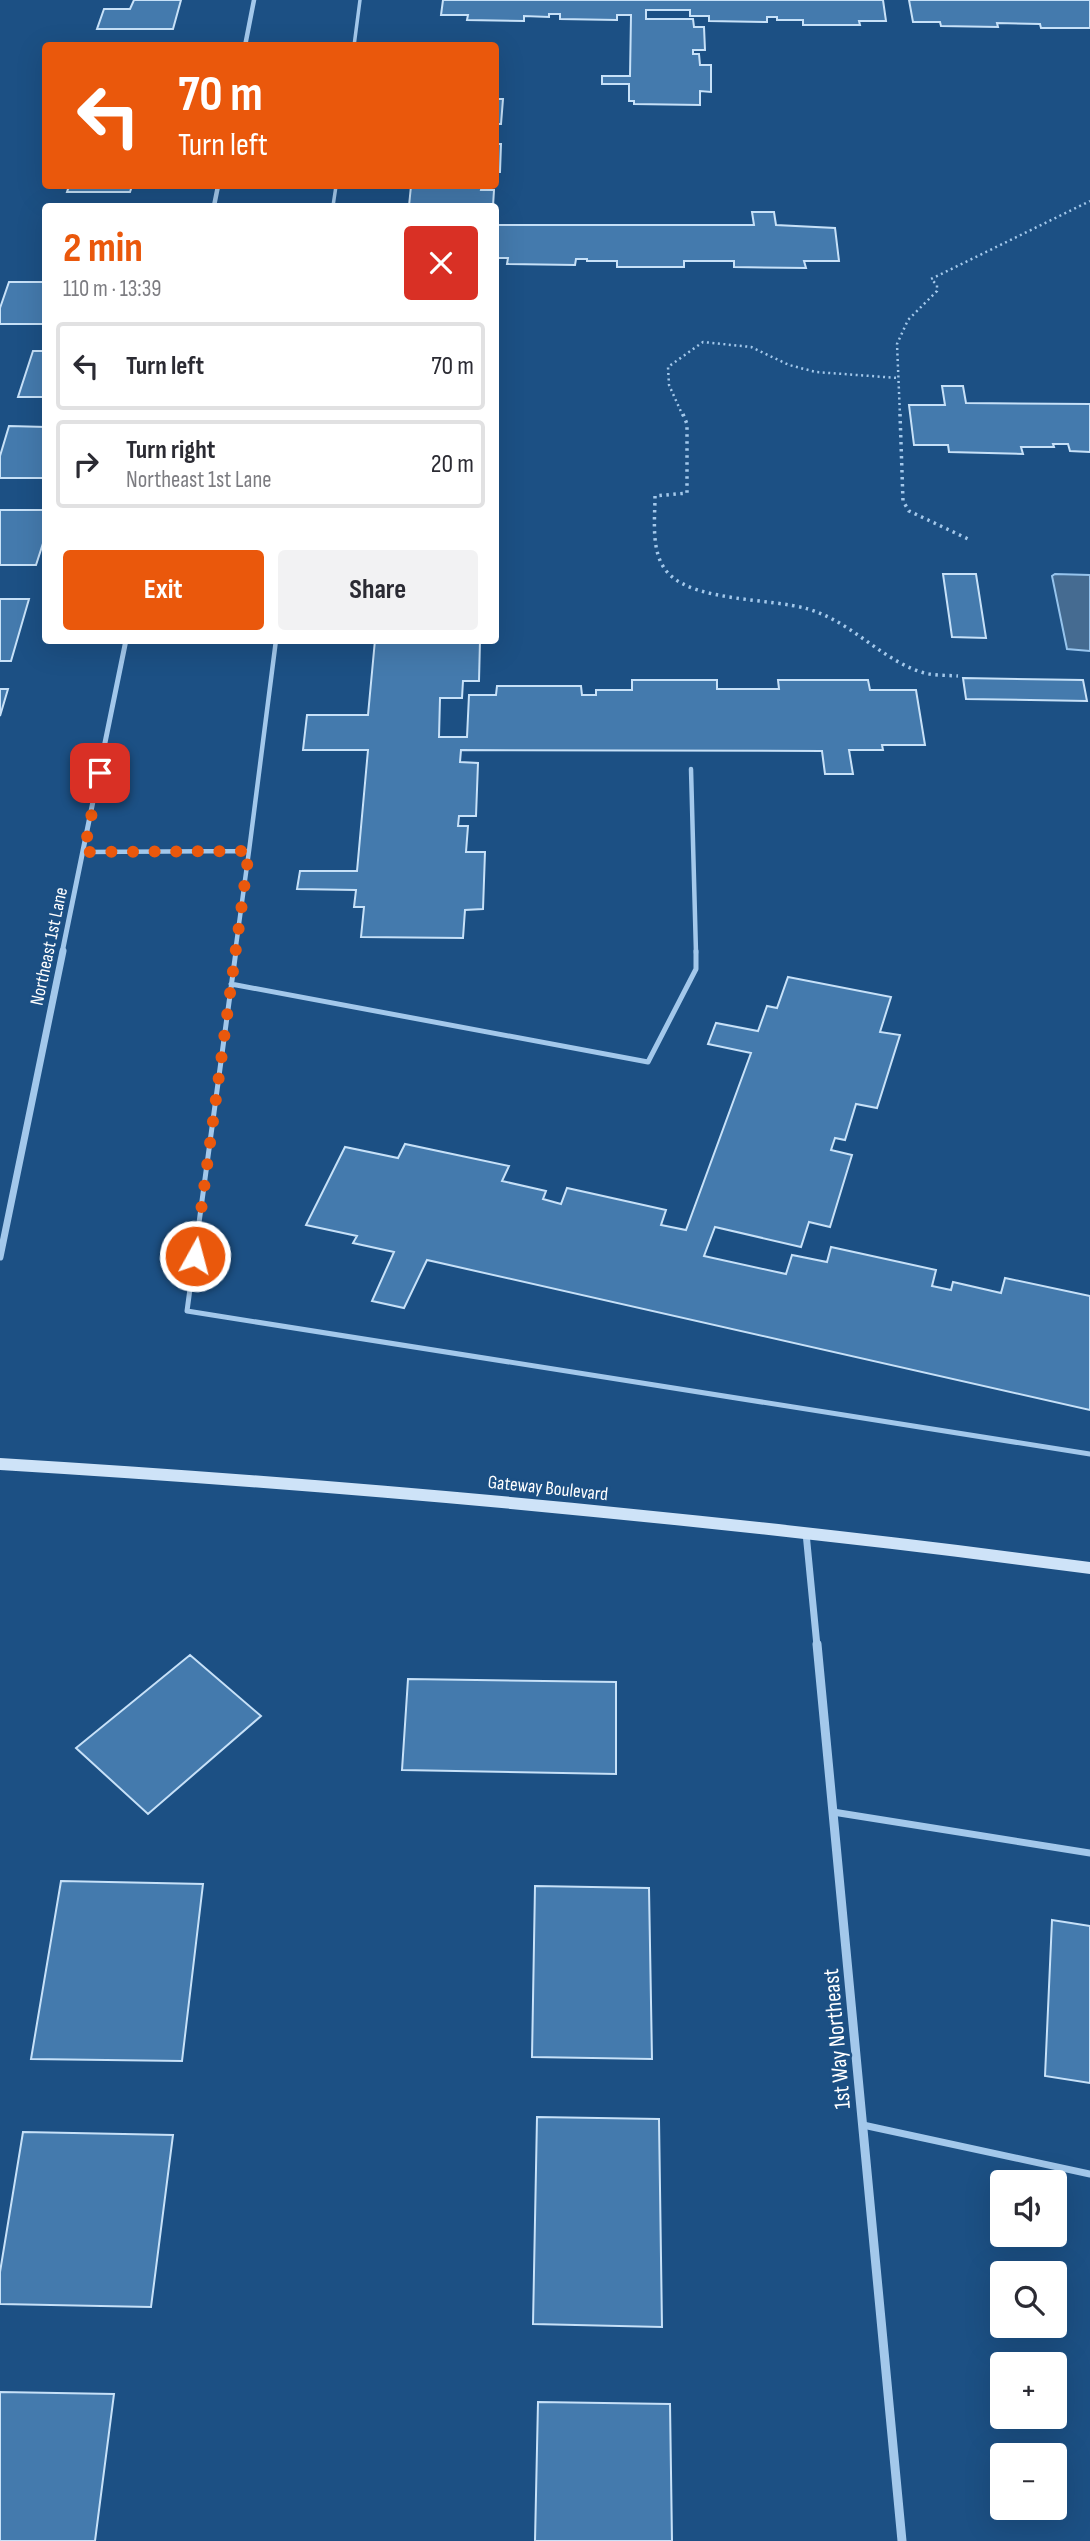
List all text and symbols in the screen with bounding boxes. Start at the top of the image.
text: 70 m [178,66,263,125]
icon: left [63,70,154,161]
text: Turn left [178,126,268,165]
text: 2 min [63,223,143,274]
button: close [404,226,478,300]
text: 110 m · 13:39 [63,275,162,303]
icon: left [67,347,105,385]
text: Turn left [126,351,204,382]
text: 70 m [431,351,474,382]
text: Turn right [126,435,215,466]
icon: right [67,445,105,483]
text: 20 m [431,449,474,480]
text: Northeast 1st Lane [126,466,271,494]
button: Exit [63,550,264,630]
button: Share [278,550,478,630]
pin [70,743,130,803]
icon: arrive [81,754,119,792]
street label: Northeast 1st Lane [26,885,73,1007]
position arrow [158,1219,232,1293]
street label: Gateway Boulevard [487,1471,609,1506]
street label: 1st Way Northeast [817,1967,857,2110]
map controls [990,2170,1067,2520]
button: sound [990,2170,1067,2247]
button: search [990,2261,1067,2338]
button: + [990,2352,1067,2429]
button: − [990,2443,1067,2520]

